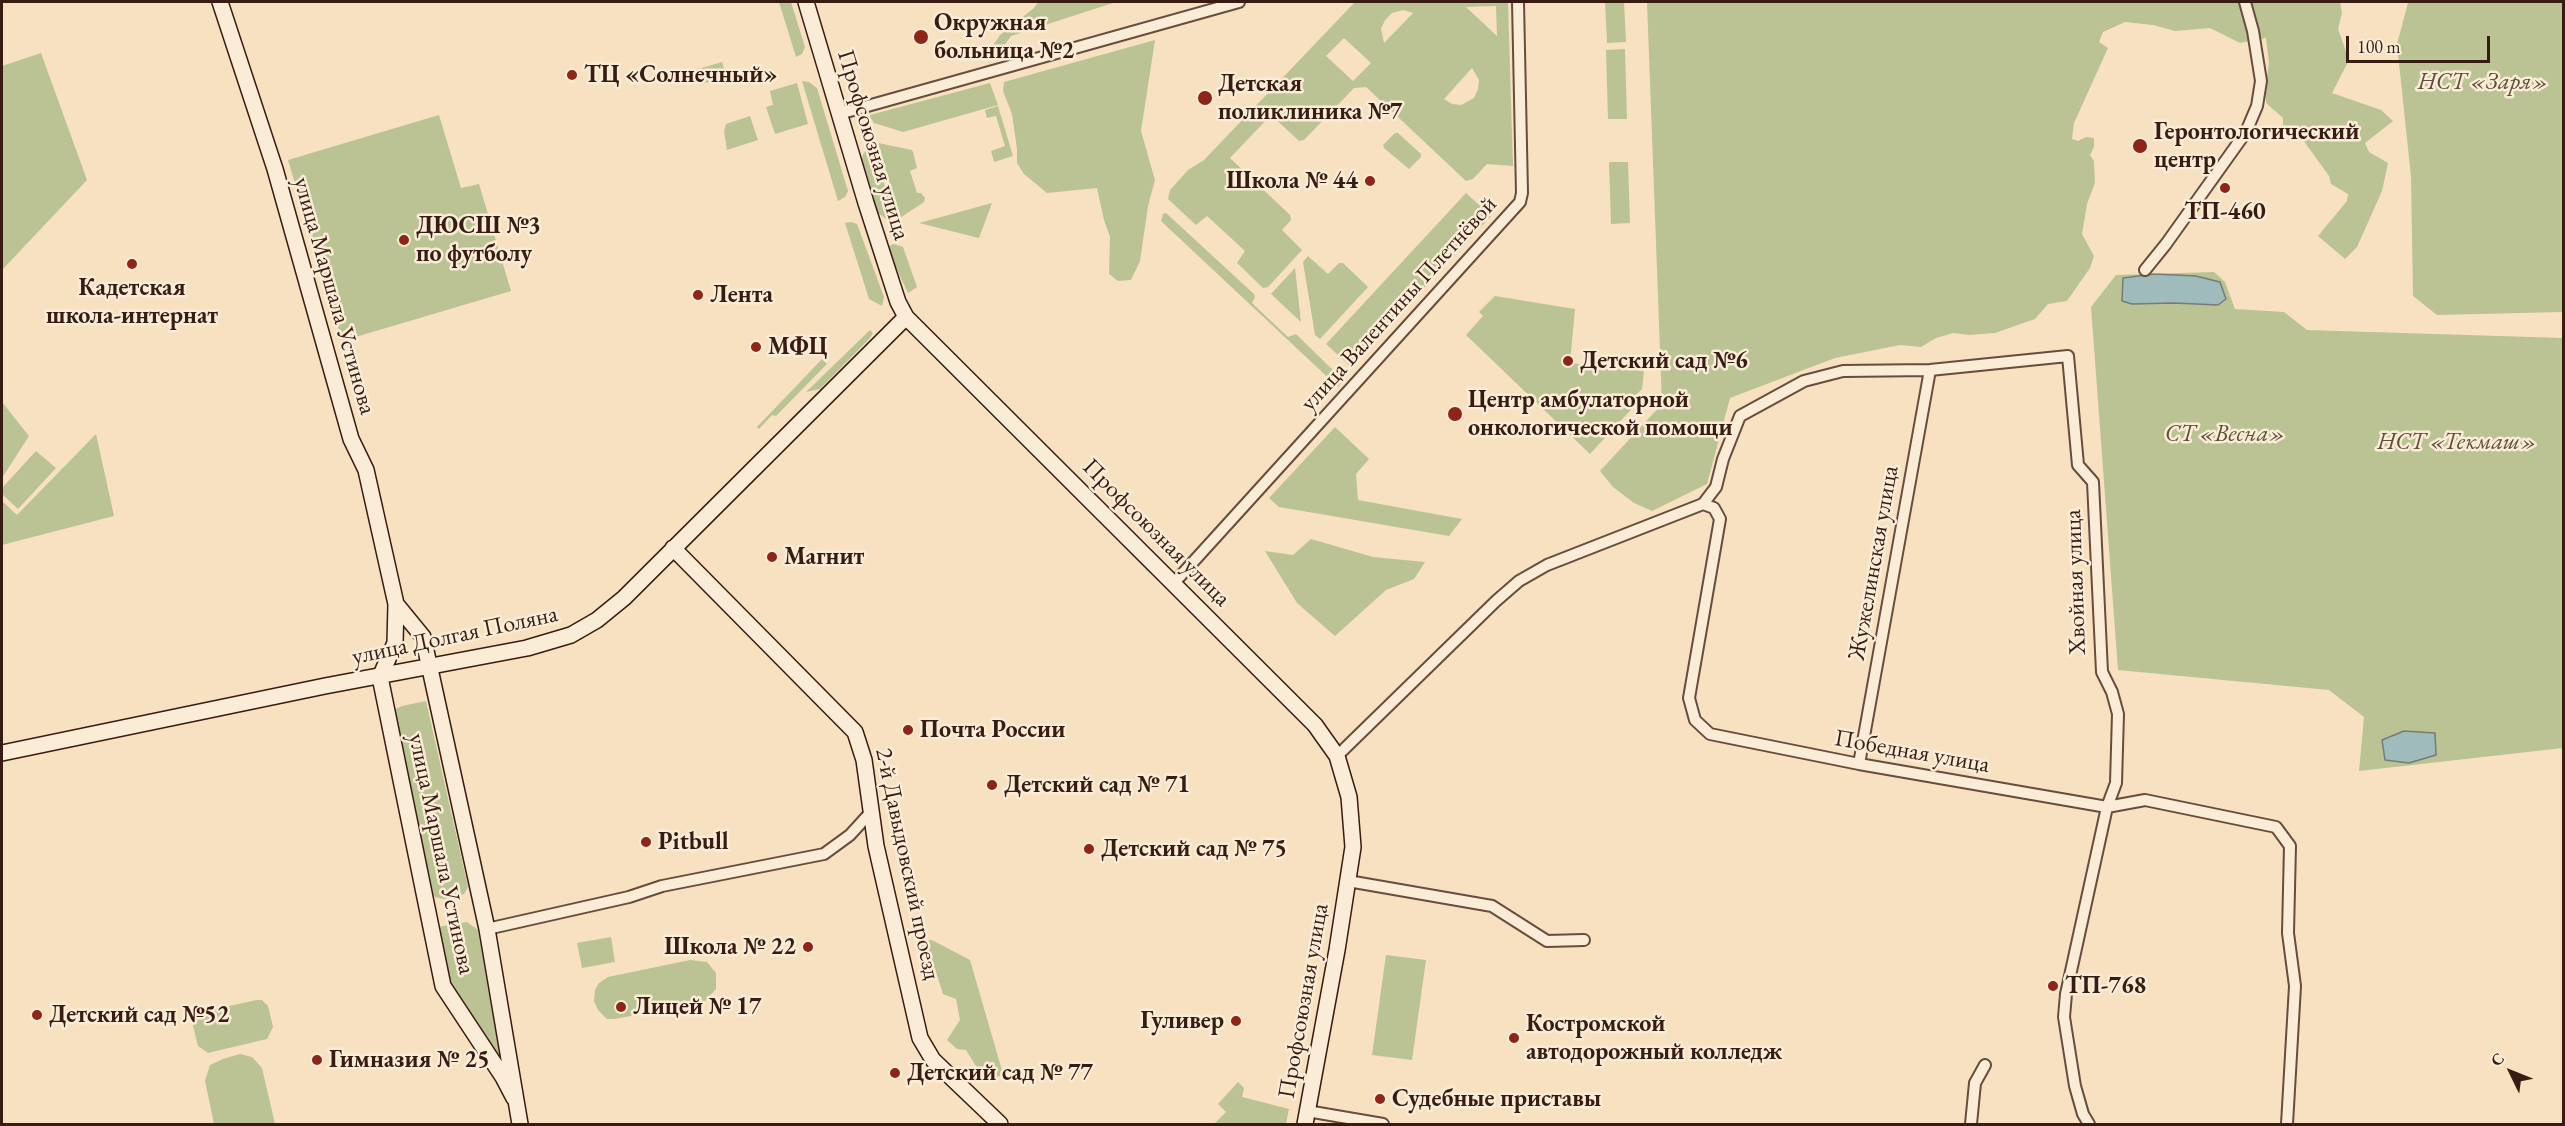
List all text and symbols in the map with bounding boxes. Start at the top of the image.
place label: Окружная больница №2 [934,9,1074,65]
scale bar [2349,24,2493,62]
marker: Окружная больница №2 [912,28,930,46]
text: 100 m [2357,35,2401,58]
street label: Профсоюзная улица [830,46,916,244]
place label: ТЦ «Солнечный» [584,61,777,89]
marker: ТЦ «Солнечный» [565,68,579,82]
park label: НСТ «Заря» [2418,68,2548,96]
place label: Детская поликлиника №7 [1218,70,1402,126]
marker: Детская поликлиника №7 [1196,89,1214,107]
place label: Геронтологический центр [2154,118,2359,174]
marker: Геронтологический центр [2131,137,2149,155]
place label: Школа № 44 [1226,167,1358,195]
street label: улица Маршала Устинова [286,174,382,418]
marker: Школа № 44 [1363,174,1377,188]
marker: ТП-460 [2218,181,2232,195]
street label: улица Валентины Плетнёвой [1295,190,1503,418]
place label: ТП-460 [2184,198,2266,226]
place label: ДЮСШ №3 по футболу [416,212,541,268]
marker: ДЮСШ №3 по футболу [397,233,411,247]
marker: Кадетская школа-интернат [125,257,139,271]
place label: Кадетская школа-интернат [46,274,218,330]
place label: Лента [710,281,773,309]
marker: Лента [691,288,705,302]
place label: МФЦ [768,333,828,361]
marker: МФЦ [749,340,763,354]
place label: Детский сад №6 [1580,347,1748,375]
marker: Детский сад №6 [1561,354,1575,368]
place label: Центр амбулаторной онкологической помощи [1468,386,1733,442]
marker: Центр амбулаторной онкологической помощи [1446,405,1464,423]
park label: СТ «Весна» [2165,420,2285,448]
park label: НСТ «Текмаш» [2377,428,2537,456]
street label: Профсоюзная улица [1076,453,1236,613]
street label: Жужелинская улица [1843,463,1905,663]
street label: Хвойная улица [2059,509,2093,655]
place label: Магнит [784,543,864,571]
marker: Магнит [765,550,779,564]
street label: улица Долгая Поляна [349,600,561,672]
place label: Почта России [920,716,1065,744]
marker: Почта России [901,723,915,737]
street label: Победная улица [1832,724,1992,780]
street label: улица Маршала Устинова [401,731,481,977]
street label: 2-й Давыдовский проезд [868,745,946,983]
place label: Детский сад № 71 [1004,771,1190,799]
marker: Детский сад № 71 [985,778,999,792]
place label: Pitbull [658,828,729,856]
marker: Pitbull [639,835,653,849]
place label: Детский сад № 75 [1101,835,1287,863]
marker: Детский сад № 75 [1082,842,1096,856]
street label: Профсоюзная улица [1273,901,1335,1101]
place label: Школа № 22 [664,933,796,961]
marker: Школа № 22 [801,940,815,954]
place label: ТП-768 [2065,972,2146,1000]
marker: ТП-768 [2046,979,2060,993]
place label: Лицей № 17 [633,993,761,1021]
marker: Лицей № 17 [614,1000,628,1014]
place label: Детский сад №52 [49,1001,229,1029]
place label: Гуливер [1141,1007,1224,1035]
marker: Детский сад №52 [30,1008,44,1022]
place label: Костромской автодорожный колледж [1526,1010,1782,1066]
marker: Гуливер [1229,1014,1243,1028]
marker: Костромской автодорожный колледж [1507,1031,1521,1045]
north arrow [2481,1042,2541,1102]
place label: Гимназия № 25 [329,1046,490,1074]
text: С [2486,1048,2509,1071]
marker: Гимназия № 25 [310,1053,324,1067]
place label: Детский сад № 77 [907,1059,1093,1087]
marker: Детский сад № 77 [888,1066,902,1080]
place label: Судебные приставы [1392,1085,1601,1113]
marker: Судебные приставы [1373,1092,1387,1106]

